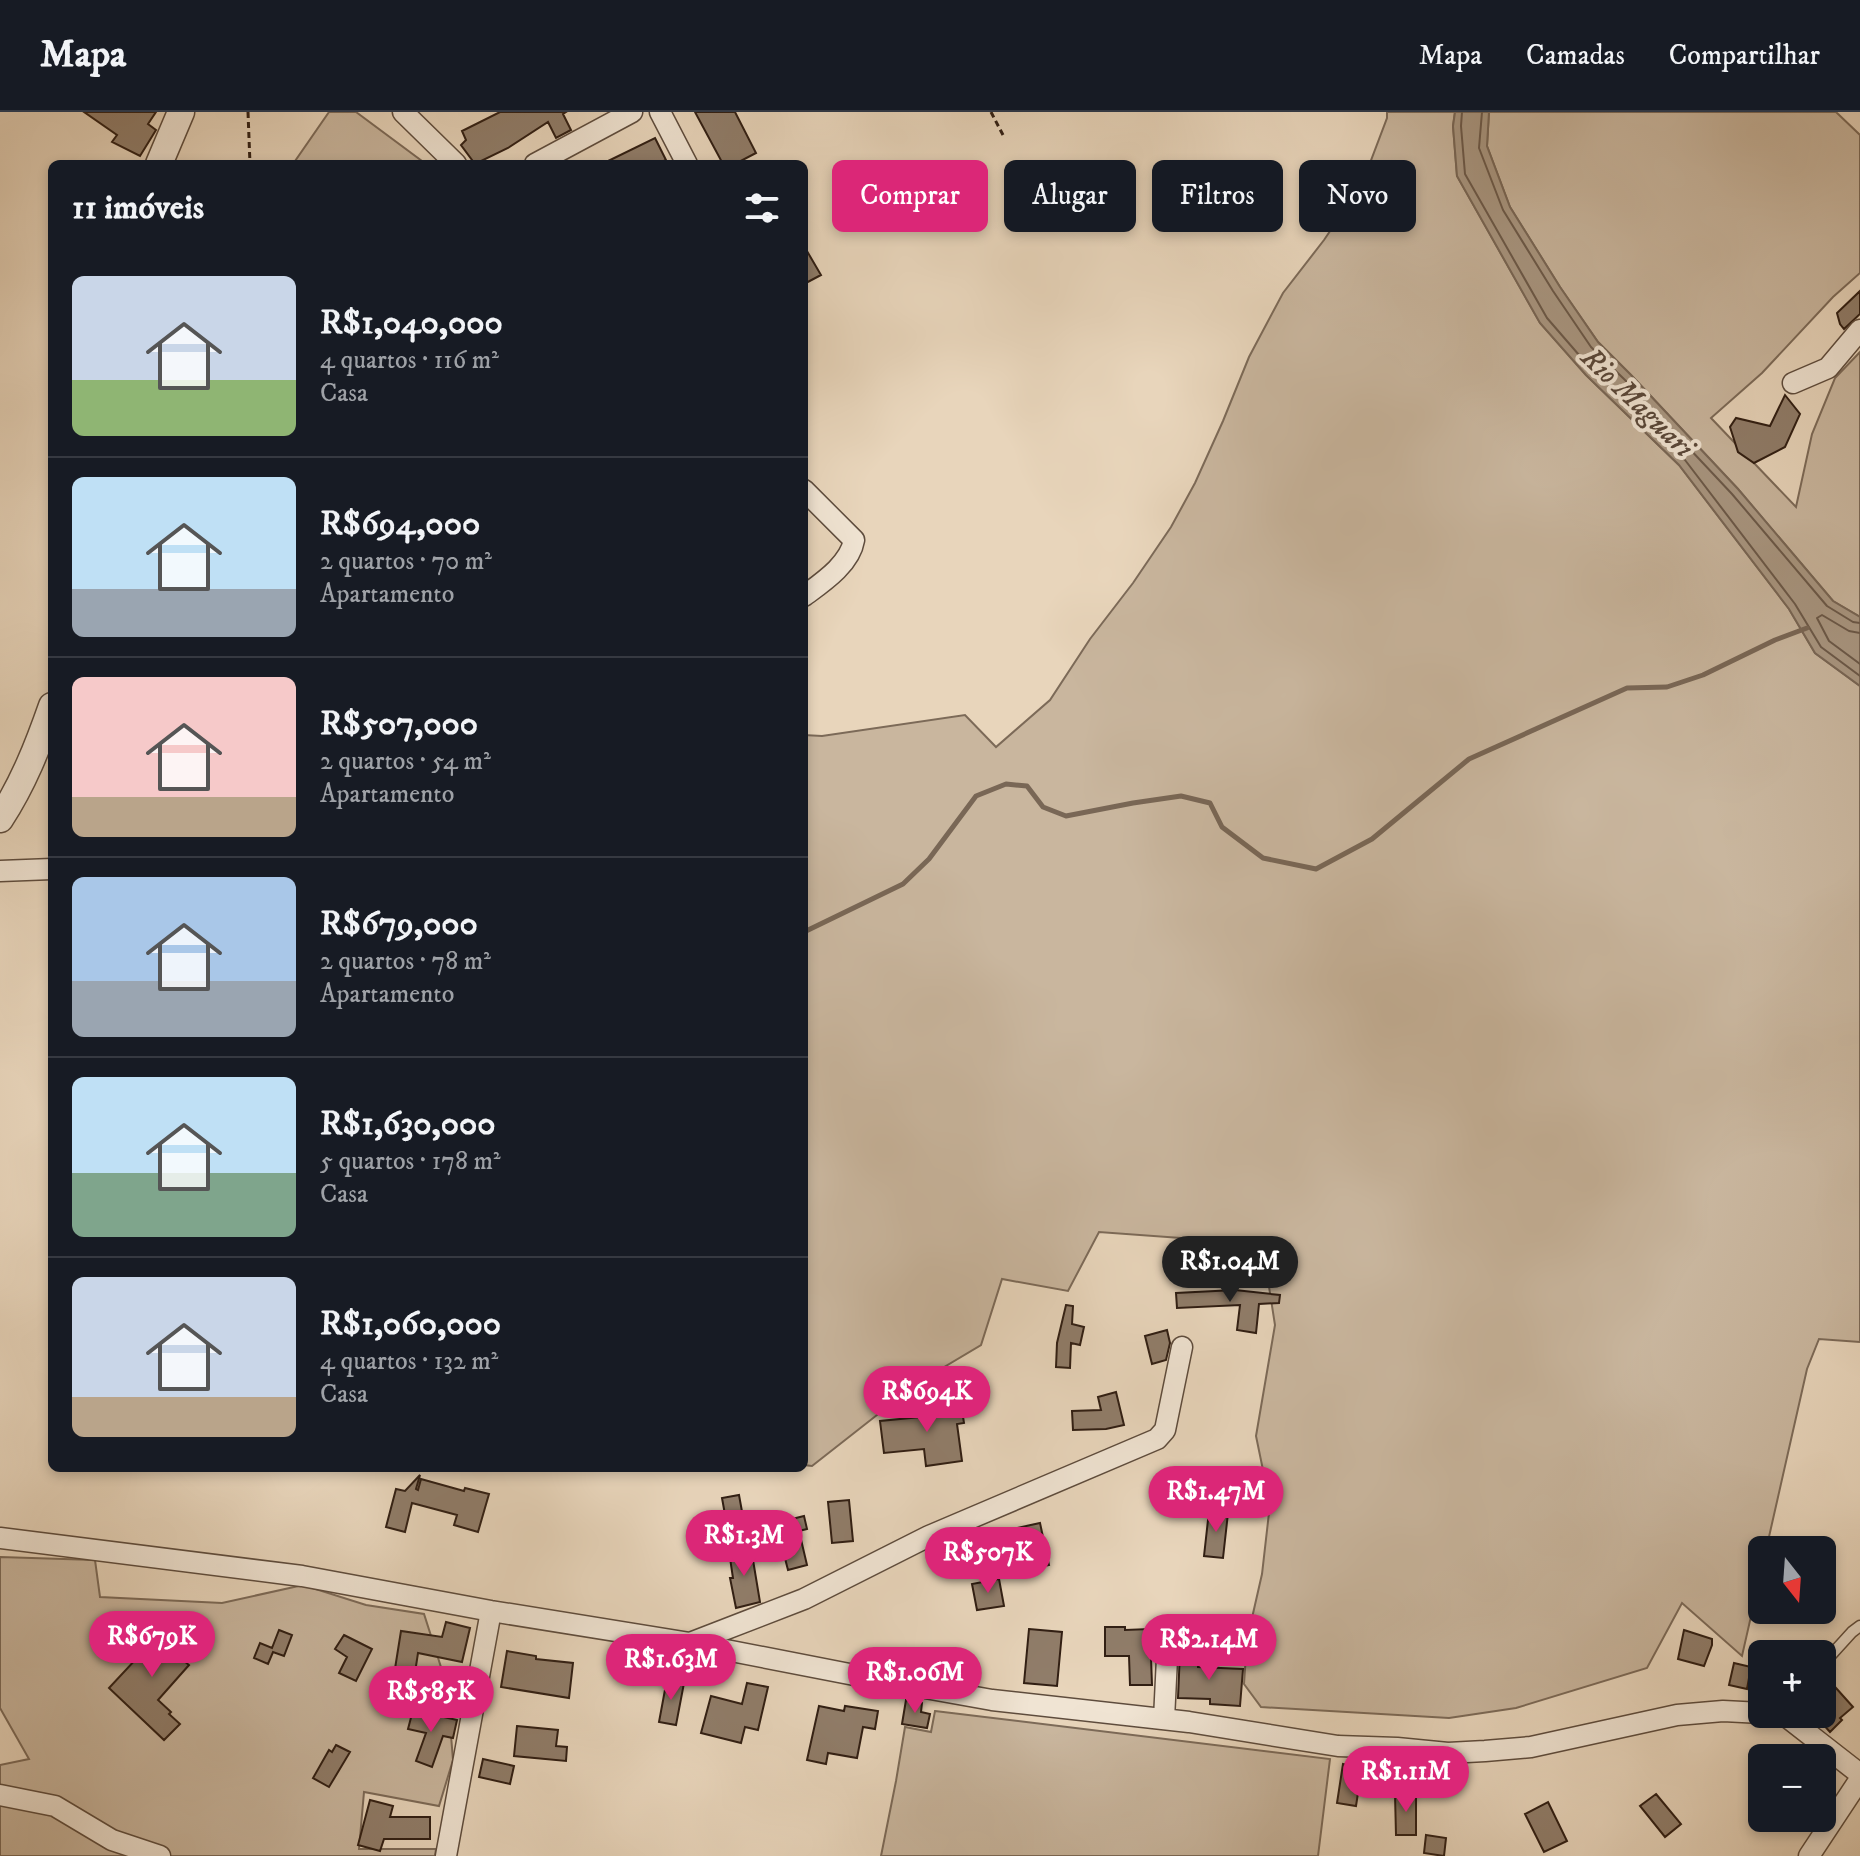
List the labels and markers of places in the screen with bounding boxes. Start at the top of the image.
pin: R$1.04M [1156,1236,1304,1304]
pin: R$694K [862,1366,992,1434]
pin: R$1.47M [1142,1466,1290,1534]
pin: R$1.3M [679,1510,809,1578]
pin: R$507K [923,1527,1053,1595]
pin: R$679K [87,1611,217,1679]
pin: R$2.14M [1135,1614,1283,1682]
pin: R$1.63M [597,1634,745,1702]
pin: R$1.06M [841,1647,989,1715]
pin: R$585K [366,1666,496,1734]
pin: R$1.11M [1332,1746,1480,1814]

